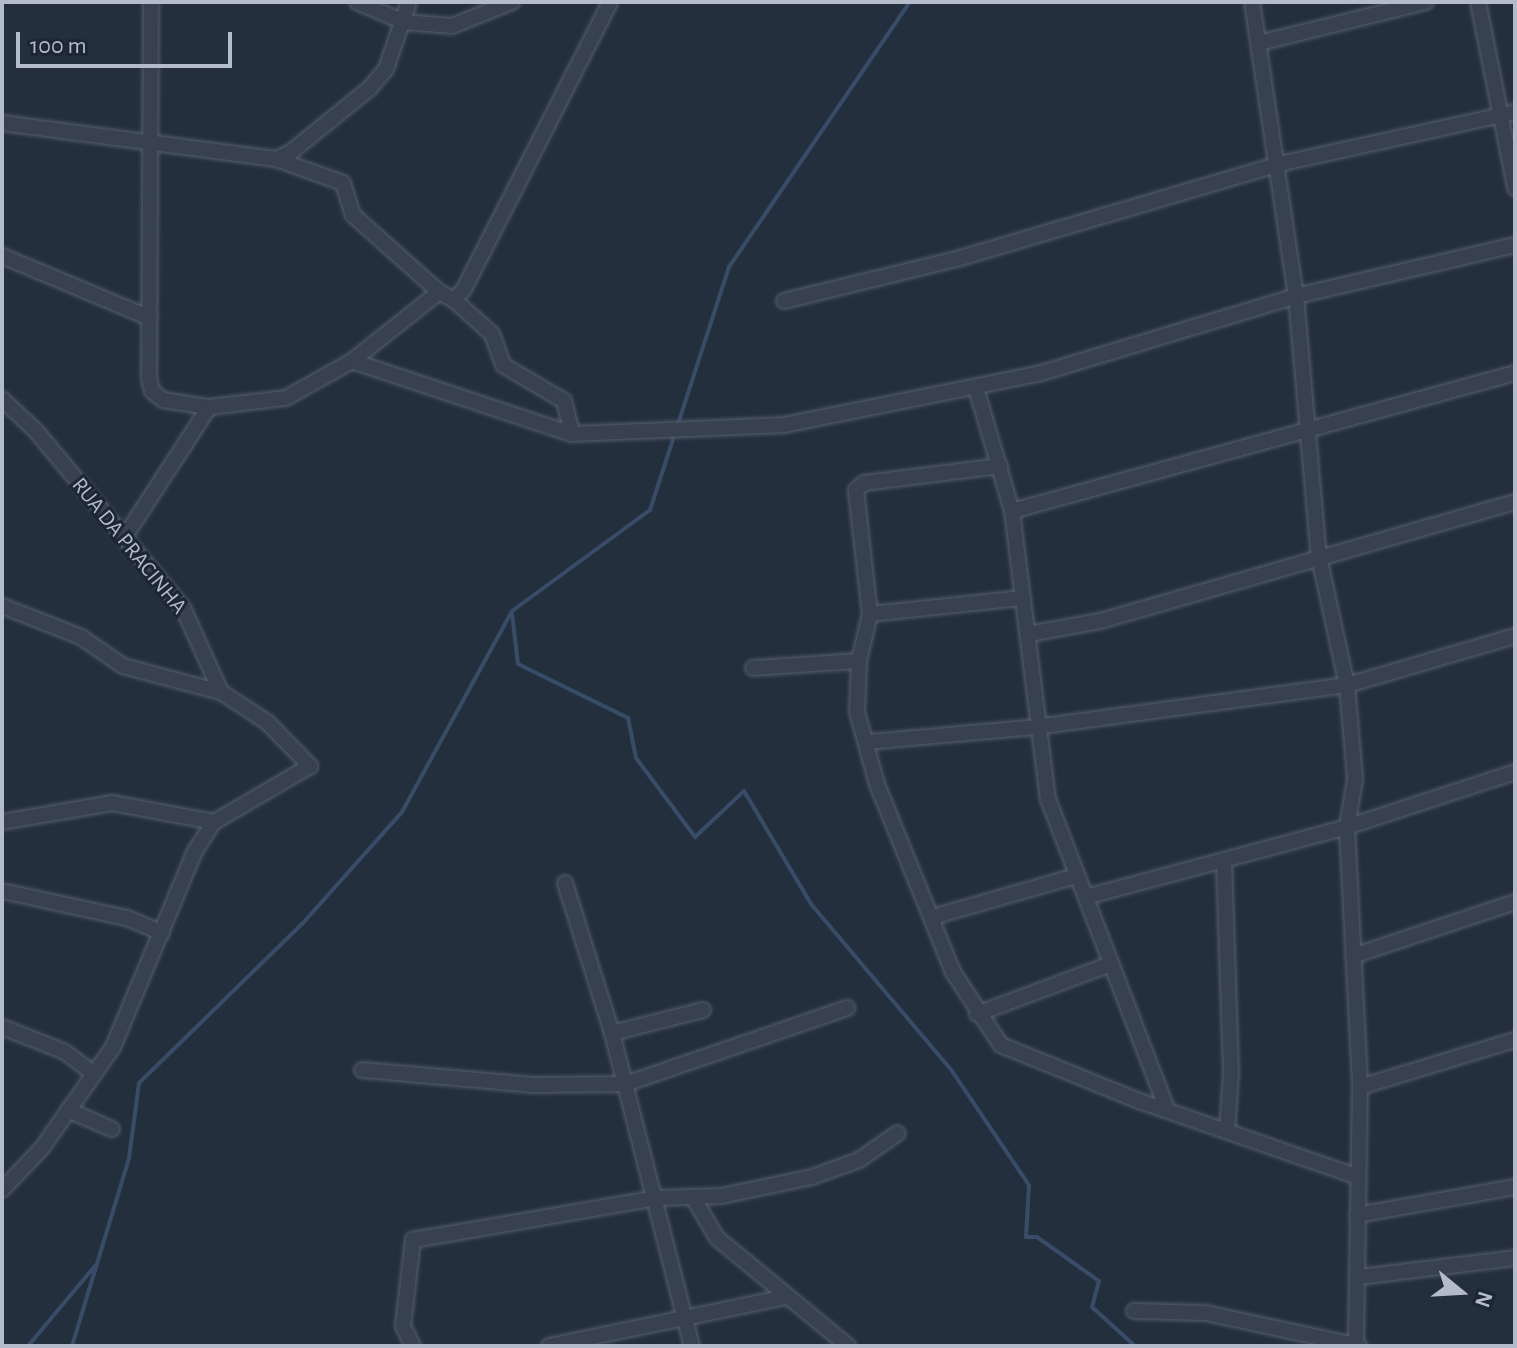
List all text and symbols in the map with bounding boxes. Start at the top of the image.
scale bar [20,16,236,66]
text: 100 m [30,34,87,58]
street label: RUA DA PRACINHA [66,472,192,620]
north arrow [1421,1252,1501,1332]
text: N [1471,1289,1497,1310]

